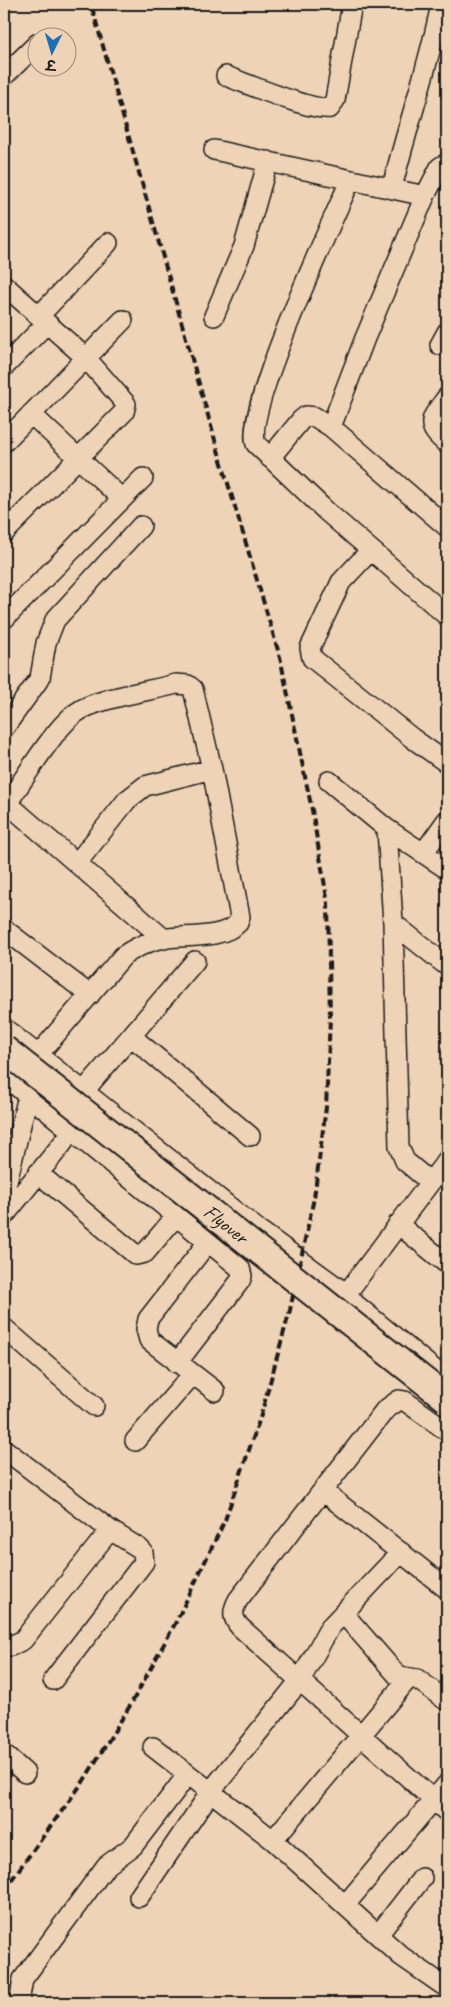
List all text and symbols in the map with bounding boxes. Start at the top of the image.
north arrow [28,28,78,78]
text: उ [44,55,58,74]
street label: Flyover [199,1199,255,1251]

